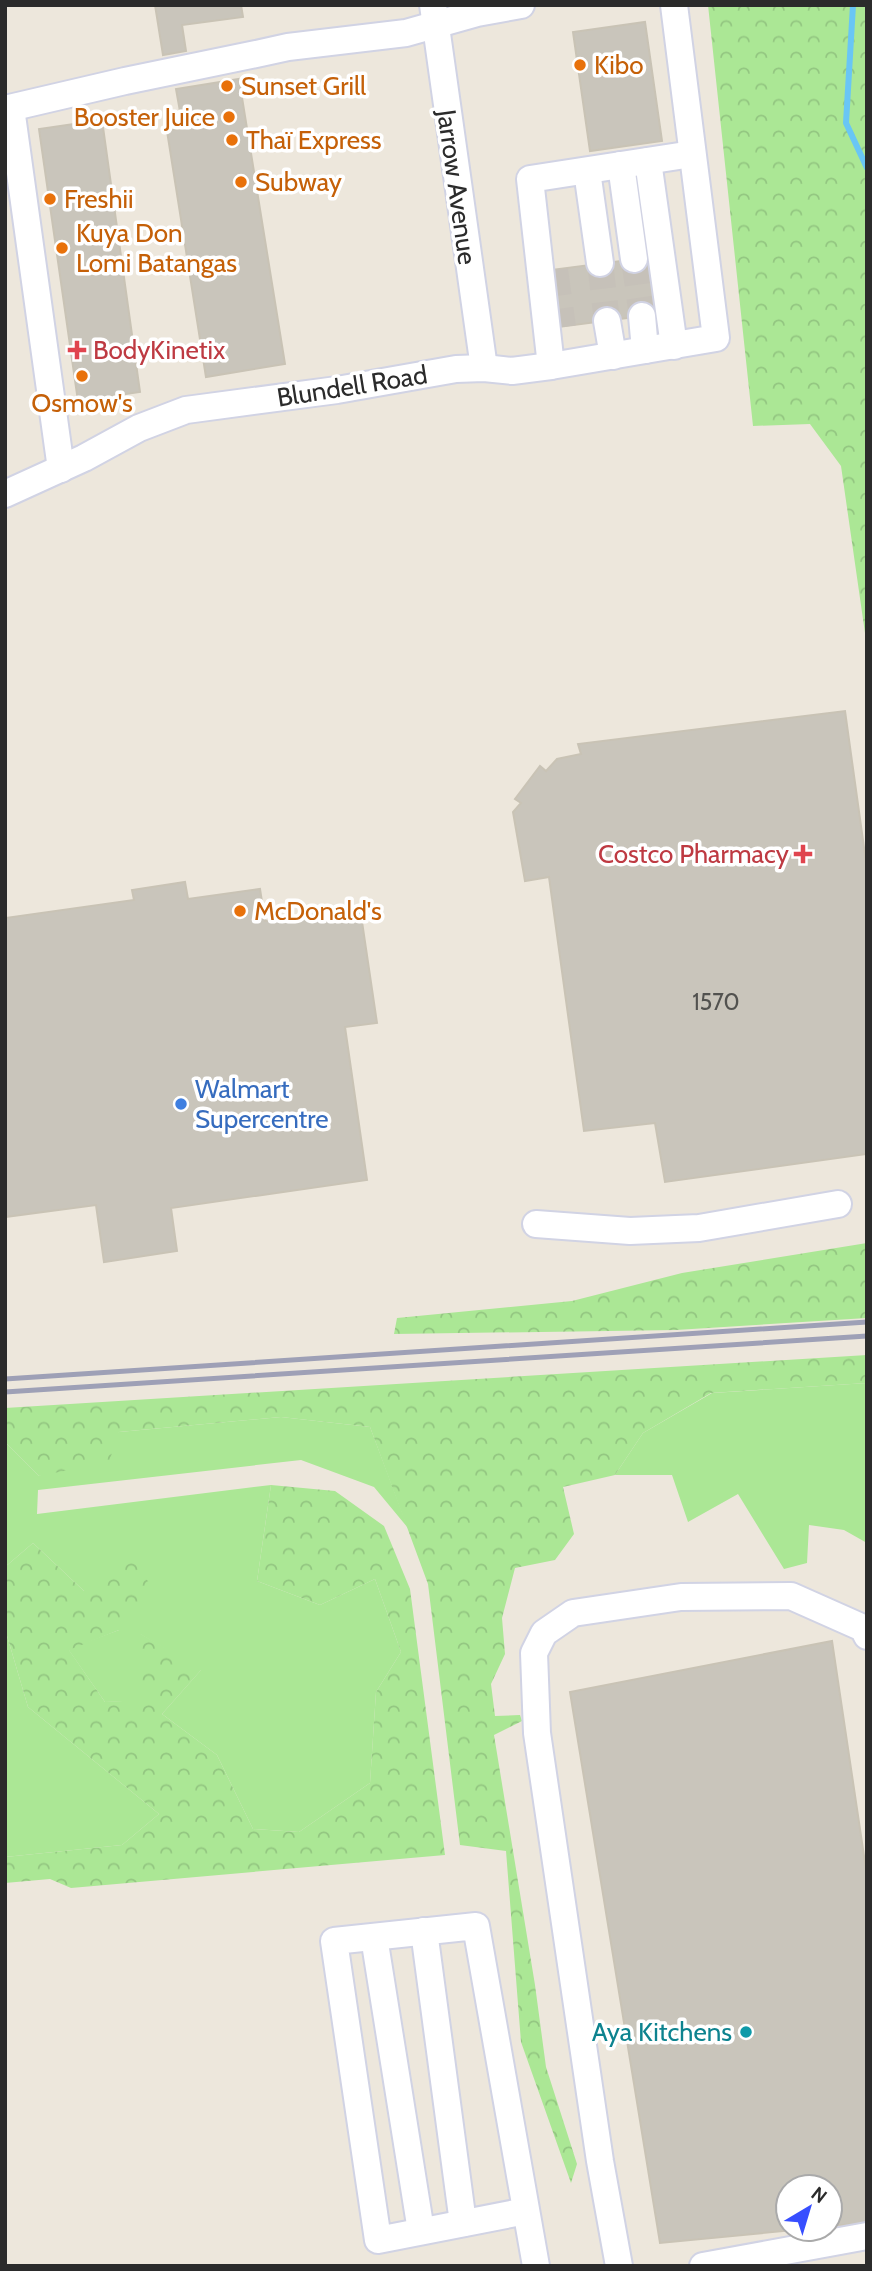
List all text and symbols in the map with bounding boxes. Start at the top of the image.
place label: Kibo [594,49,644,81]
marker: Kibo [572,57,588,73]
place label: Sunset Grill [241,70,366,102]
marker: Sunset Grill [219,78,235,94]
place label: Booster Juice [74,101,215,133]
street label: Jarrow Avenue [430,106,484,267]
marker: Booster Juice [221,109,237,125]
place label: Thaï Express [246,124,382,156]
marker: Thaï Express [224,132,240,148]
place label: Subway [255,166,342,198]
marker: Subway [233,174,249,190]
place label: Freshii [64,183,134,215]
marker: Freshii [42,191,58,207]
place label: Kuya Don Lomi Batangas [76,217,237,279]
marker: Kuya Don Lomi Batangas [54,240,70,256]
place label: BodyKinetix [93,334,226,366]
marker: BodyKinetix [67,340,87,360]
street label: Blundell Road [274,358,430,414]
marker: Osmow's [74,368,90,384]
place label: Osmow's [31,387,133,419]
place label: Costco Pharmacy [598,838,789,870]
marker: Costco Pharmacy [795,846,811,862]
place label: McDonald's [254,895,382,927]
marker: McDonald's [232,903,248,919]
house number: 1570 [692,988,740,1016]
place label: Walmart Supercentre [195,1073,329,1135]
marker: Walmart Supercentre [173,1096,189,1112]
place label: Aya Kitchens [592,2016,732,2048]
marker: Aya Kitchens [738,2024,754,2040]
north arrow [774,2173,844,2243]
text: N [807,2182,832,2208]

